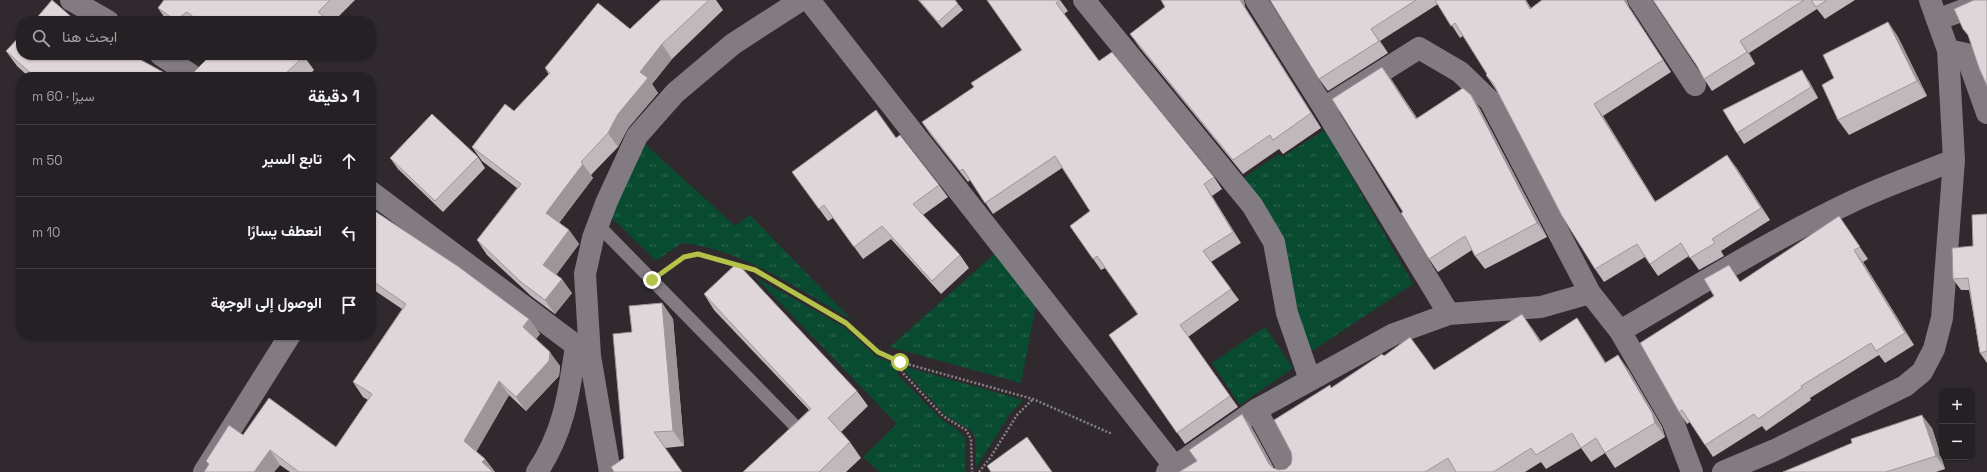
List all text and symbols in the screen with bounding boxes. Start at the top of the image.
search box [16,16,376,60]
icon: search [30,27,52,49]
text: ابحث هنا [62,27,117,46]
text: 1 دقيقة [308,85,360,107]
text: سيرًا · 60 m [32,88,95,105]
text: تابع السير [262,149,322,168]
icon: ahead [338,150,360,172]
text: 50 m [32,152,63,169]
text: انعطف يسارًا [247,221,322,240]
icon: left [338,222,360,244]
text: 10 m [32,224,60,241]
route end [643,271,661,289]
text: الوصول إلى الوجهة [211,293,322,312]
icon: arrive [338,294,360,316]
route start [891,353,909,371]
map controls [1939,388,1975,460]
button: + [1939,388,1975,424]
button: − [1939,424,1975,460]

